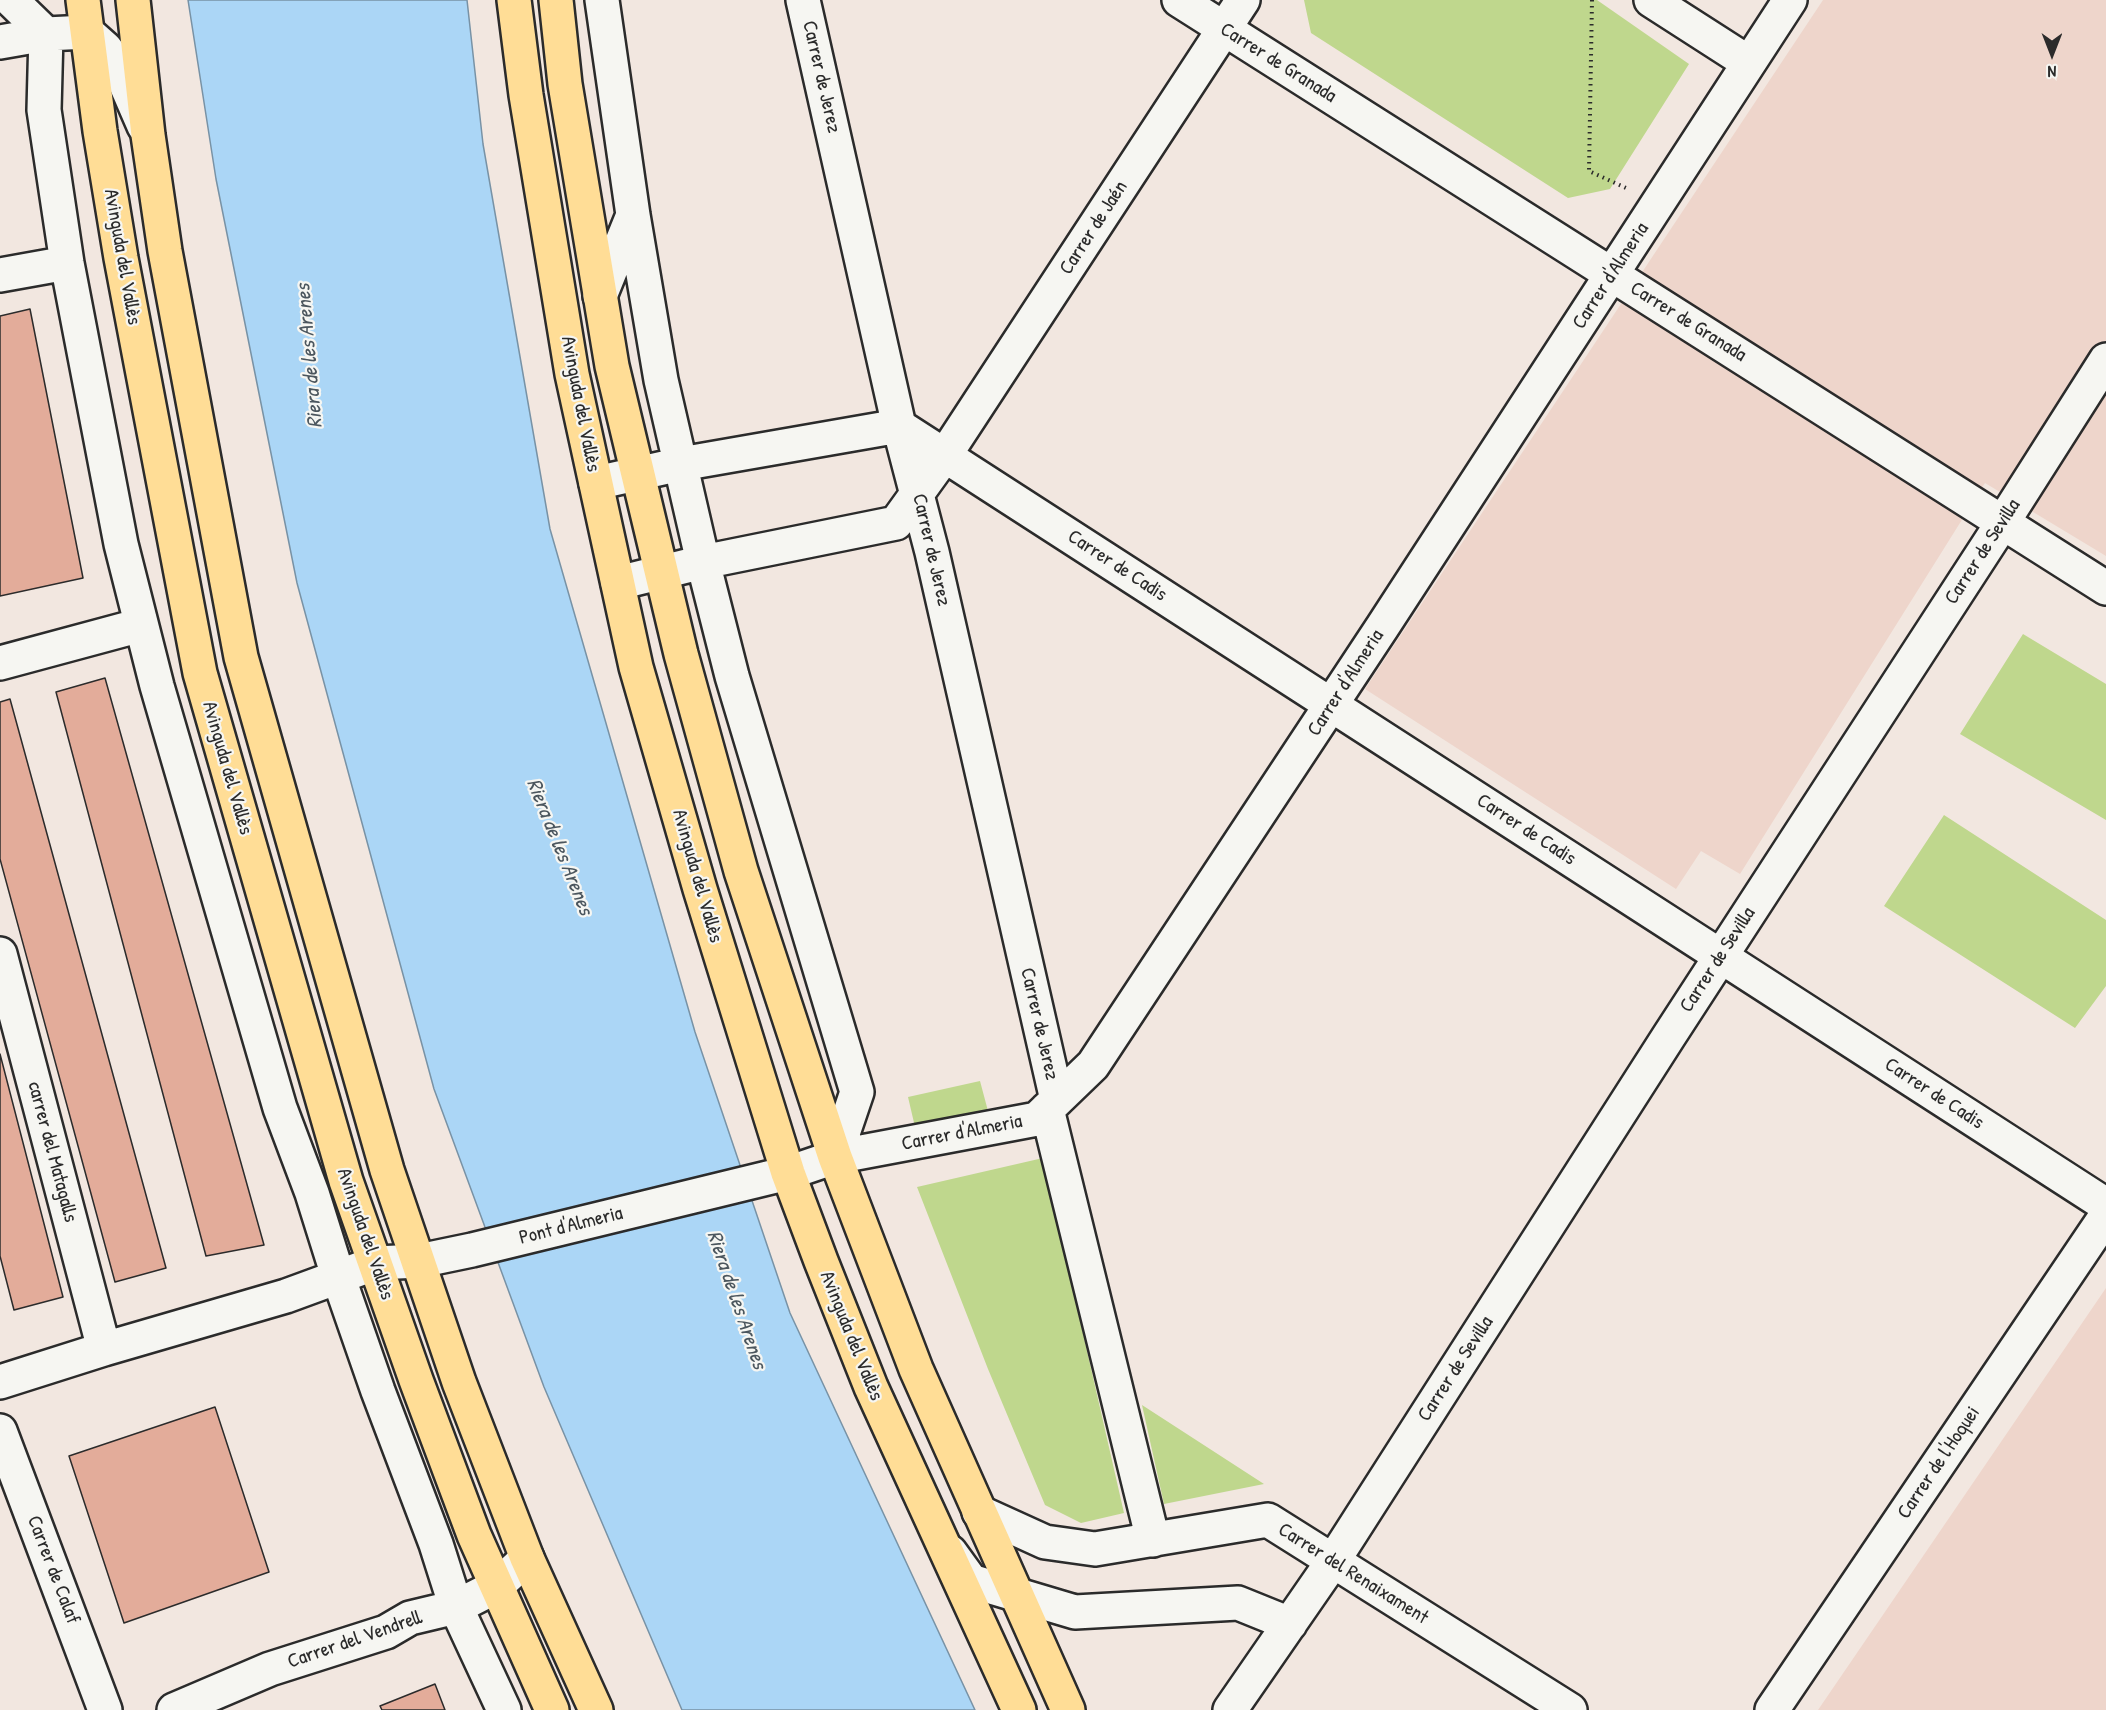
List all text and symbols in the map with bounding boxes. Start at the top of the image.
street label: Carrer de Granada [1215,18,1341,108]
street label: Carrer de Jerez [796,19,846,135]
north arrow [2022,24,2082,84]
text: N [2048,61,2056,83]
street label: Carrer de Jaén [1055,177,1133,279]
street label: Avinguda del Vallès [98,187,146,327]
street label: Carrer d'Almeria [1568,218,1654,334]
street label: Carrer de Granada [1625,277,1751,367]
water label: Riera de les Arenes [291,283,329,429]
street label: Avinguda del Vallès [555,334,605,474]
street label: Carrer de Jerez [906,492,956,608]
street label: Carrer de Sevilla [1940,495,2026,609]
street label: Carrer de Cadis [1063,525,1171,607]
street label: Carrer d'Almeria [1303,625,1389,741]
street label: Avinguda del Vallès [197,699,257,837]
water label: Riera de les Arenes [520,775,598,919]
street label: Carrer de Cadis [1472,789,1580,871]
street label: Avinguda del Vallès [667,807,727,945]
street label: Carrer de Sevilla [1675,903,1761,1017]
street label: Carrer de Jerez [1014,966,1064,1082]
street label: Carrer de Cadis [1880,1053,1988,1135]
street label: carrer del Matagalls [22,1079,82,1225]
street label: Carrer d'Almeria [900,1110,1024,1156]
street label: Avinguda del Vallès [331,1165,399,1303]
street label: Pont d'Almeria [517,1202,625,1250]
water label: Riera de les Arenes [701,1228,771,1372]
street label: Avinguda del Vallès [814,1268,888,1404]
street label: Carrer de Sevilla [1413,1312,1499,1426]
street label: Carrer de l'Hoquei [1893,1402,1985,1524]
street label: Carrer de Calaf [21,1513,85,1627]
street label: Carrer del Renaixament [1273,1518,1433,1630]
street label: Carrer del Vendrell [285,1606,425,1674]

